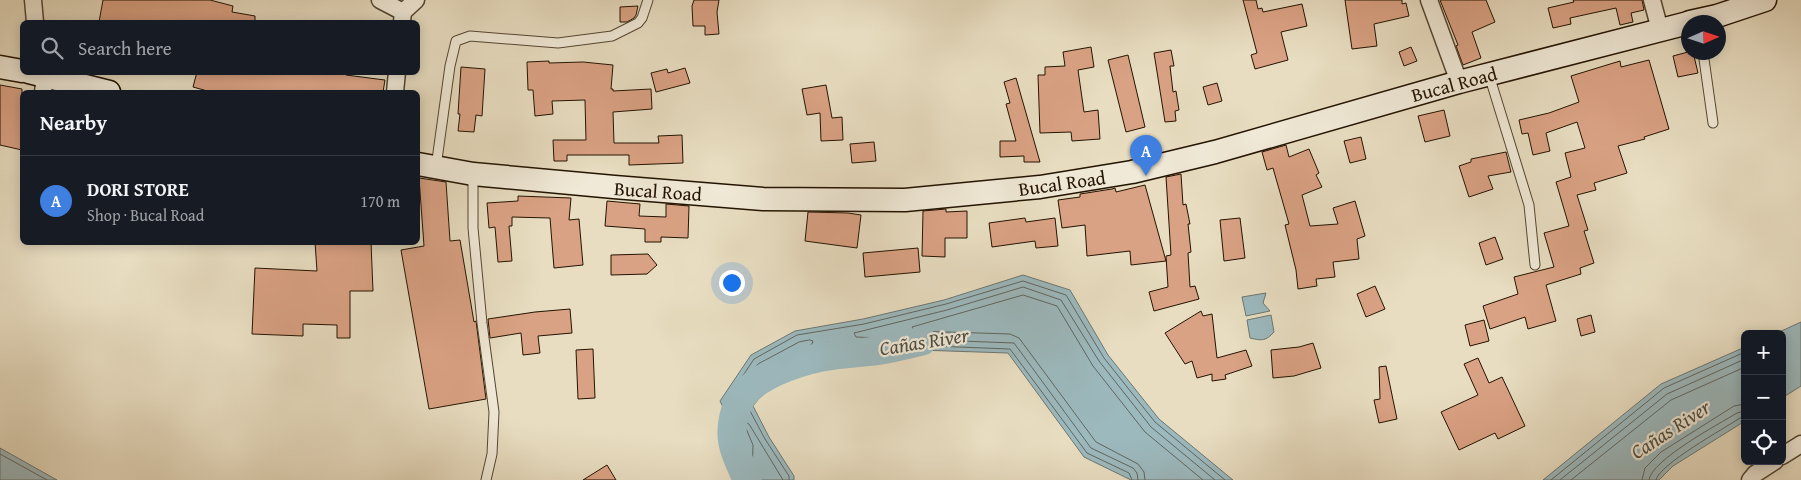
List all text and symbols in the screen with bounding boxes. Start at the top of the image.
north arrow [1681,15,1726,60]
search box [20,20,420,75]
icon: search [38,34,66,62]
text: Search here [78,34,172,62]
street label: Bucal Road [1408,59,1501,109]
text: Nearby [40,107,107,138]
pin: A [1130,135,1162,176]
street label: Bucal Road [1017,163,1108,203]
street label: Bucal Road [613,174,704,208]
text: DORI STORE [87,175,189,203]
text: A [51,189,61,213]
text: 170 m [360,189,400,213]
text: Shop · Bucal Road [87,203,204,227]
your location [719,270,745,296]
water label: Cañas River [877,320,971,362]
map controls [1741,330,1786,465]
button: + [1741,330,1786,375]
button: − [1741,375,1786,420]
water label: Cañas River [1624,392,1716,466]
button: locate [1741,420,1786,465]

